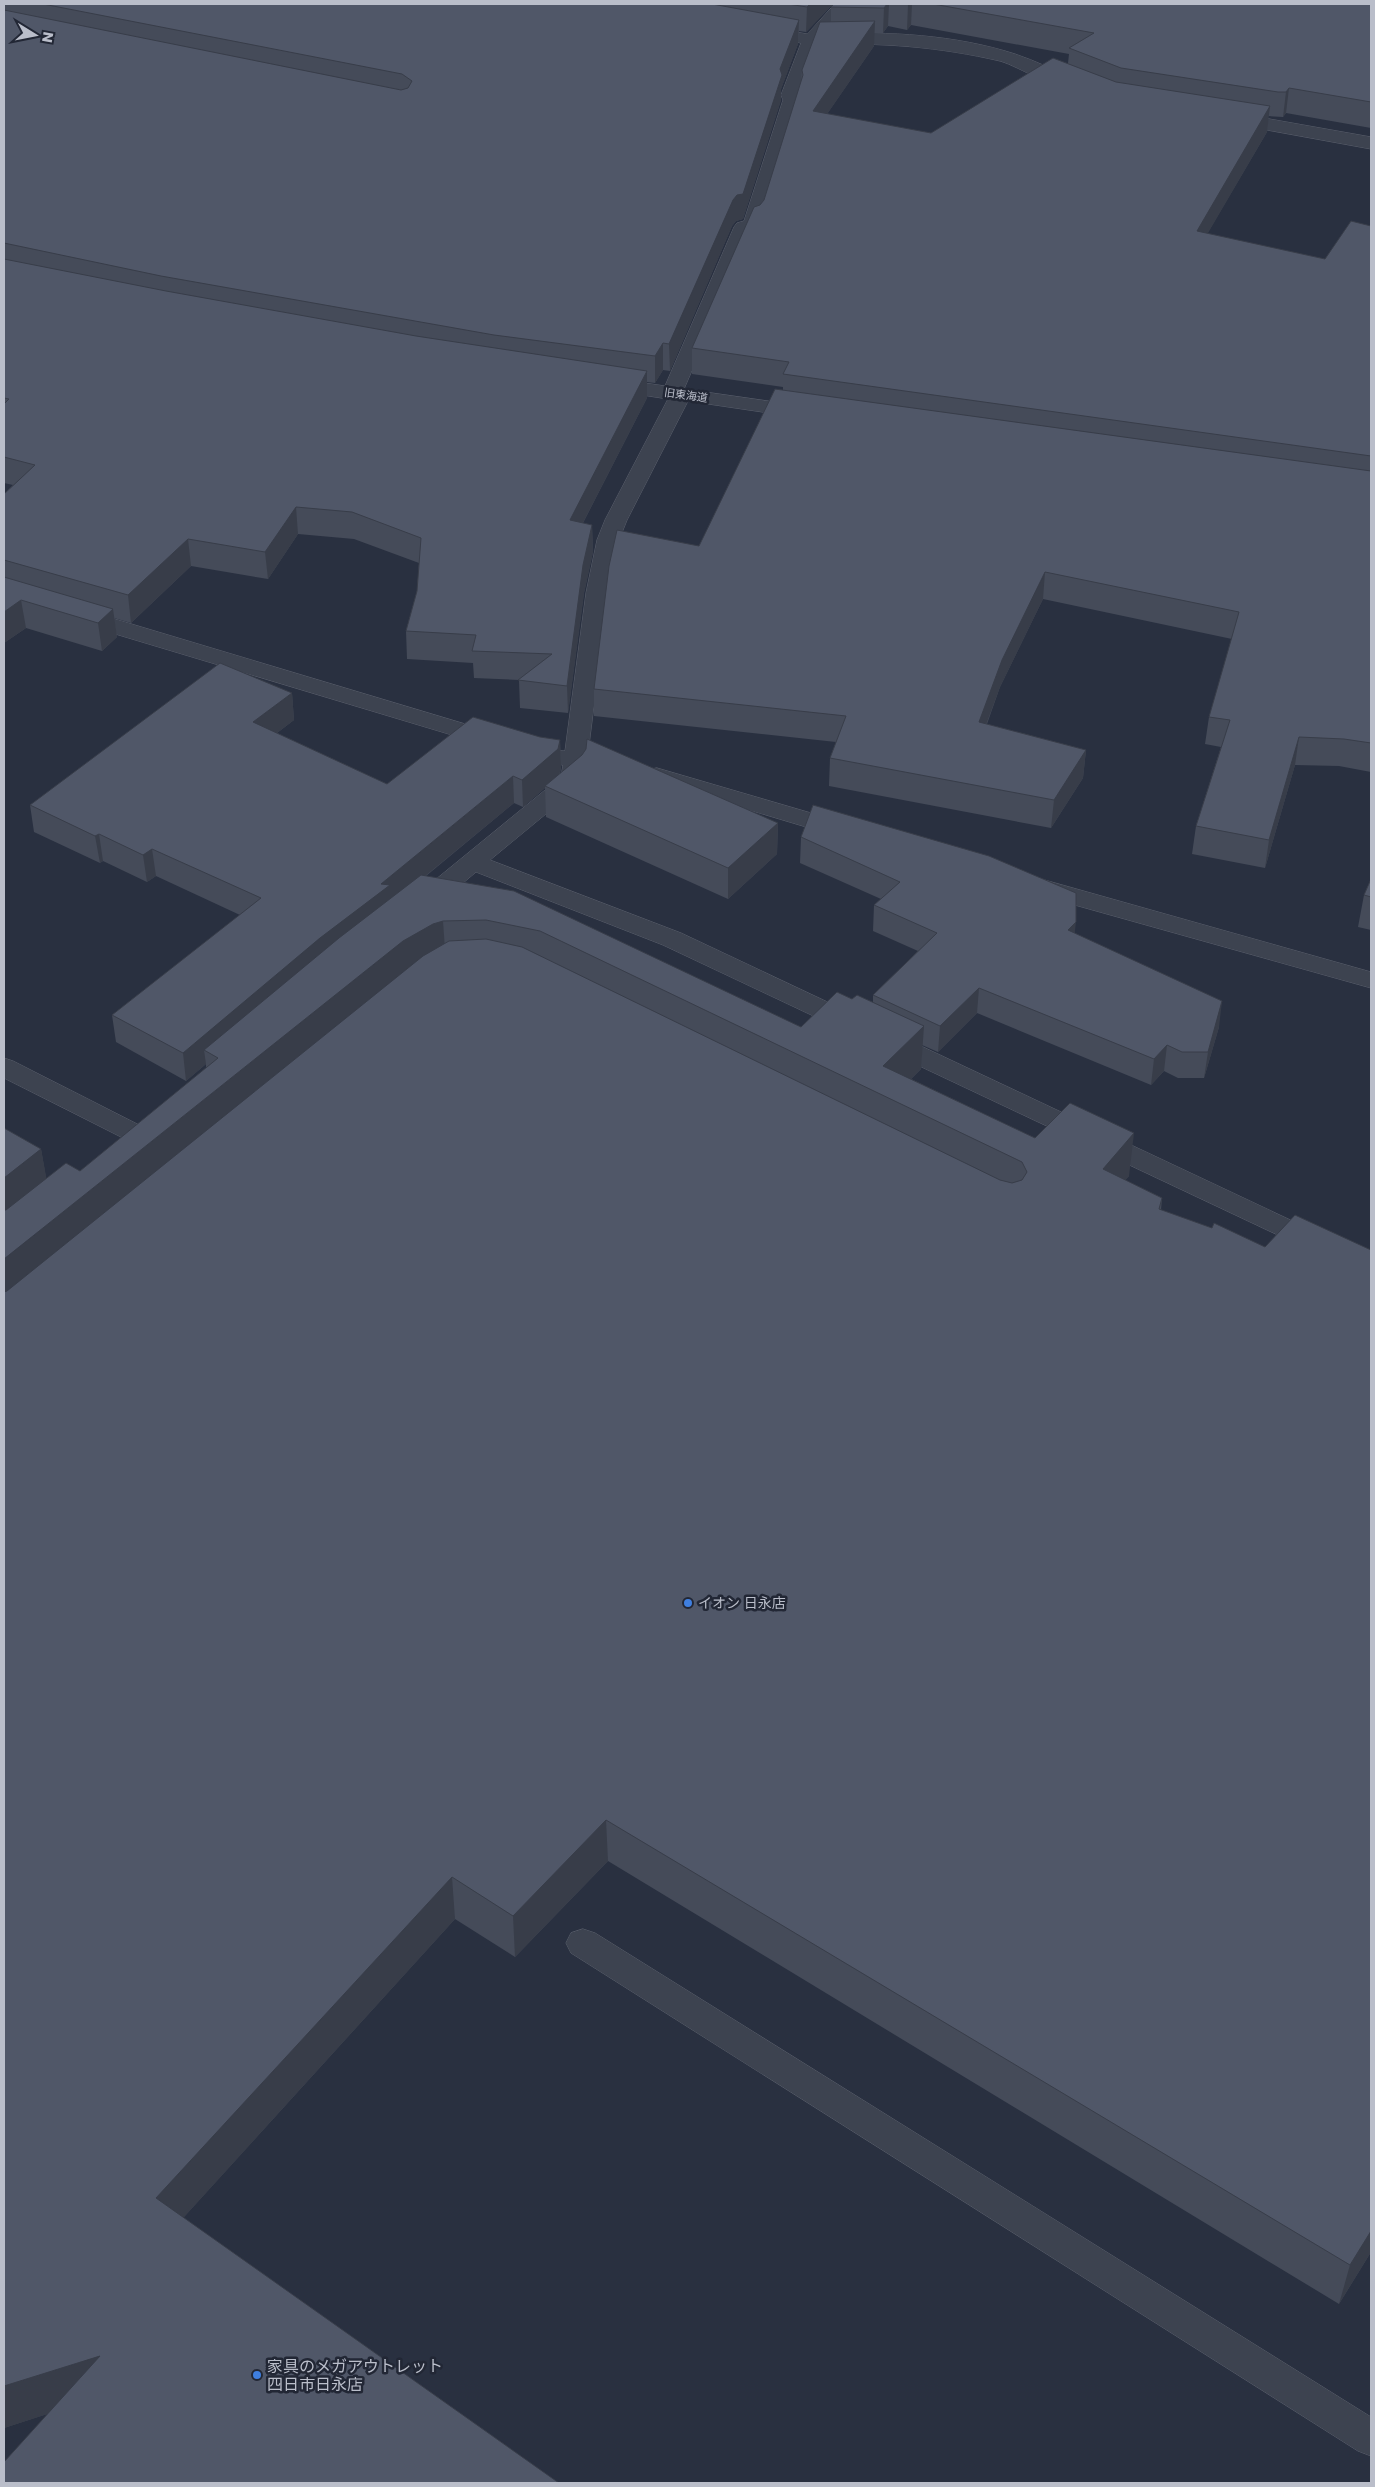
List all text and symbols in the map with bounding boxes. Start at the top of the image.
north arrow [10,10,60,60]
text: N [37,30,59,44]
street label: 旧東海道 [663,384,709,406]
place label: イオン 日永店 [698,1593,786,1613]
marker: イオン 日永店 [682,1597,694,1609]
place label: 家具のメガアウトレット 四日市日永店 [267,2355,443,2396]
marker: 家具のメガアウトレット 四日市日永店 [251,2369,263,2381]

